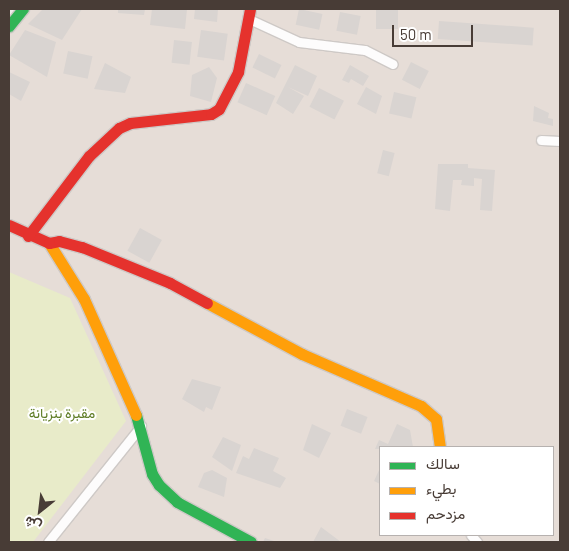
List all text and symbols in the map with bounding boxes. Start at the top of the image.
scale bar [394,15,475,47]
text: 50 m [400,25,432,43]
park label: مقبرة بنزيانة [29,405,95,421]
legend [379,446,554,536]
text: سالك [426,454,460,472]
text: بطيء [426,479,456,497]
north arrow [15,486,65,536]
text: مزدحم [426,504,465,522]
text: ش [21,513,44,536]

